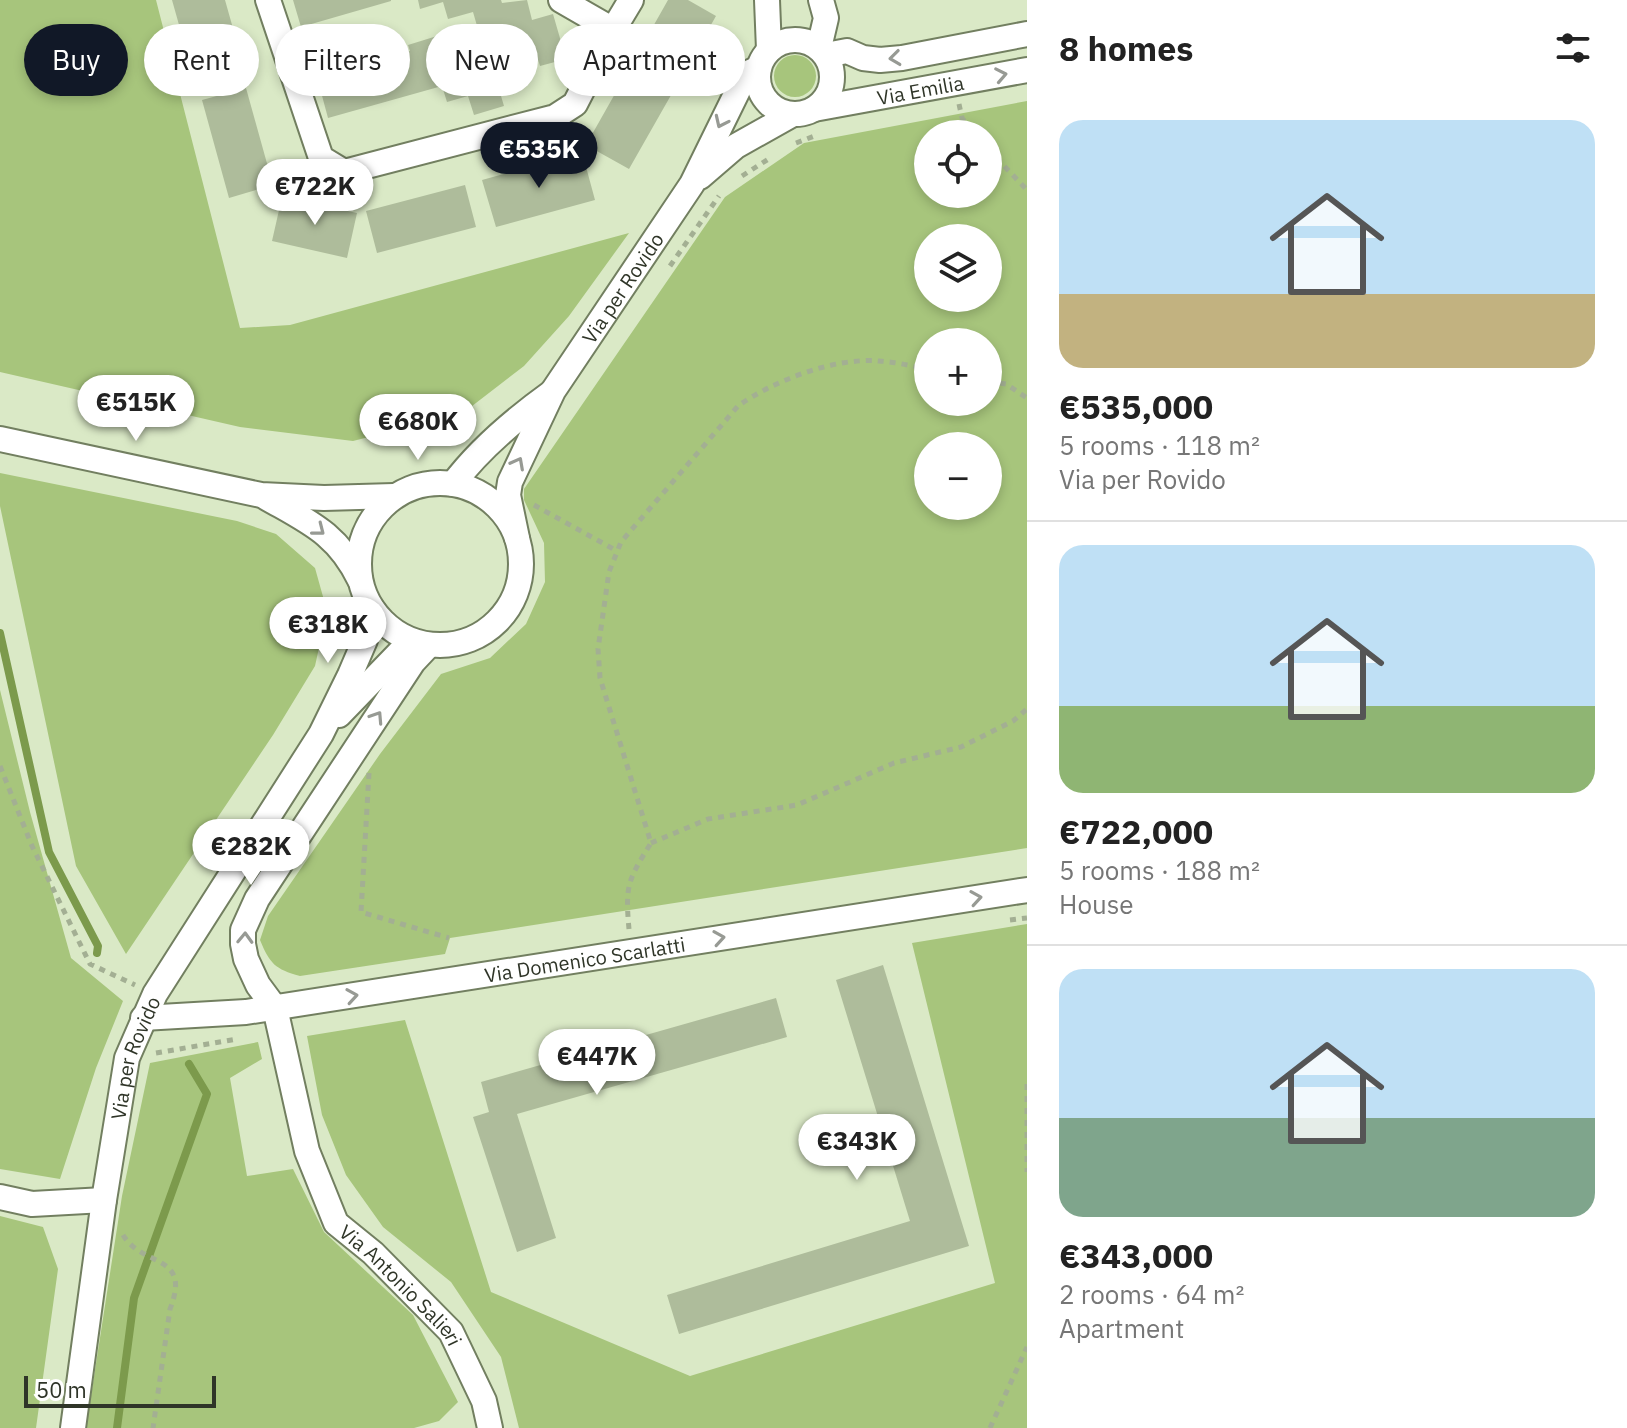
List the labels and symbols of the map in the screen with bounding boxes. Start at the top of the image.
one-way arrow [888,49,902,66]
one-way arrow [994,67,1008,84]
street label: Via Emilia [875,68,966,111]
one-way arrow [715,114,731,128]
pin: €535K [483,122,595,190]
pin: €722K [259,159,371,227]
street label: Via per Rovido [575,227,669,349]
pin: €515K [80,375,192,443]
pin: €680K [362,394,474,462]
one-way arrow [509,456,524,471]
one-way arrow [310,520,325,534]
pin: €318K [272,597,384,665]
one-way arrow [367,711,382,726]
pin: €282K [195,819,307,887]
one-way arrow [969,890,983,907]
street label: Via Domenico Scarlatti [483,930,687,988]
one-way arrow [712,930,726,947]
one-way arrow [237,931,254,944]
one-way arrow [345,988,359,1005]
street label: Via per Rovido [104,992,166,1122]
pin: €447K [541,1029,653,1097]
pin: €343K [801,1114,913,1182]
street label: Via Antonio Salieri [334,1218,469,1350]
scale bar [24,1372,216,1408]

